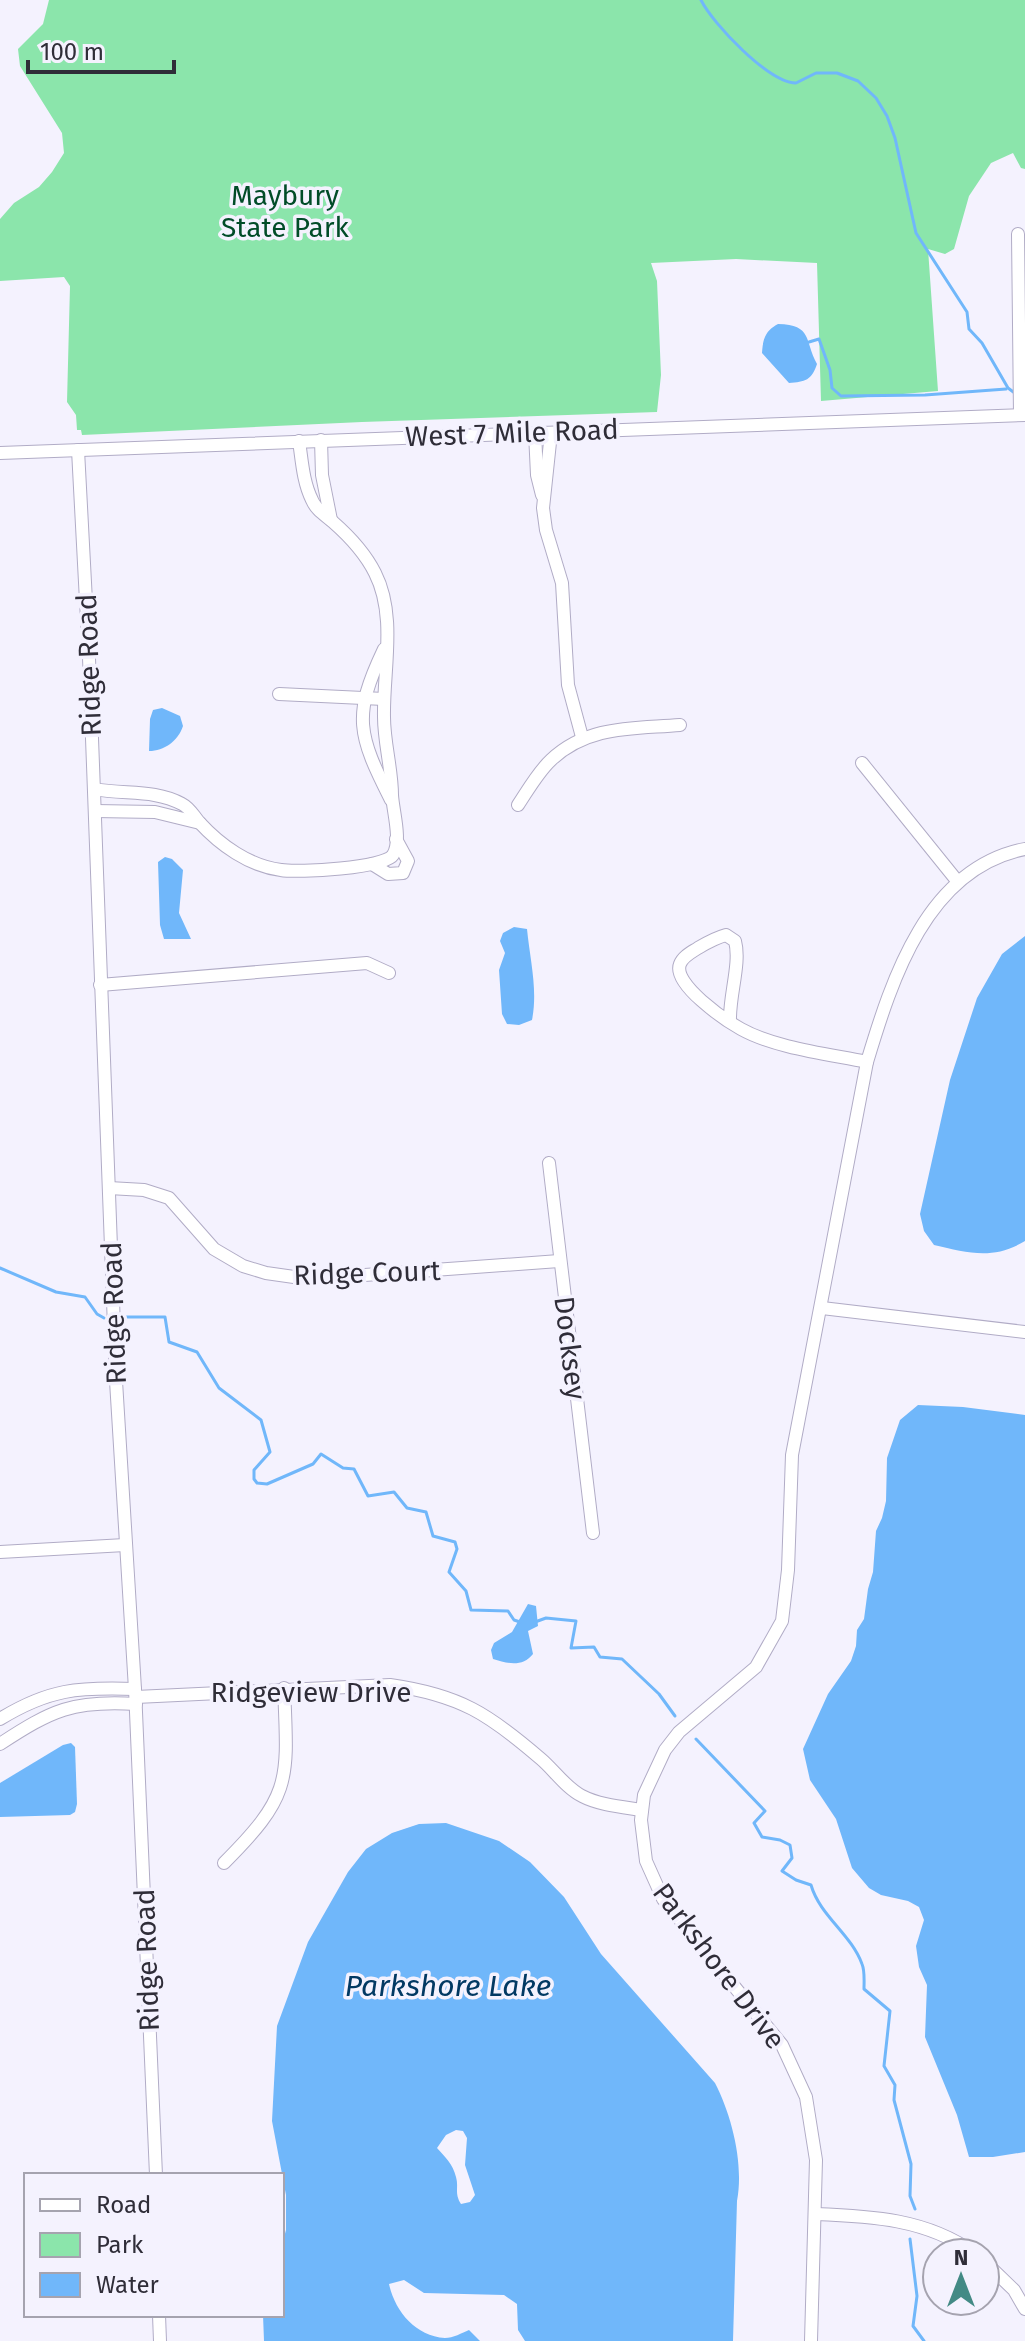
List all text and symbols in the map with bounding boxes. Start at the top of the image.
scale bar [28,24,174,74]
text: 100 m [40,38,104,66]
park label: Maybury State Park [221,179,350,244]
street label: West 7 Mile Road [405,413,619,453]
street label: Ridge Road [70,593,108,737]
street label: Ridge Road [95,1241,133,1385]
street label: Ridge Court [293,1254,442,1292]
street label: Docksey [547,1294,593,1402]
street label: Ridgeview Drive [211,1676,411,1709]
street label: Parkshore Drive [646,1877,792,2055]
street label: Ridge Road [128,1888,166,2032]
water label: Parkshore Lake [345,1968,551,2004]
legend [24,2173,284,2317]
text: Road [96,2191,151,2219]
text: Park [96,2231,144,2259]
north arrow [921,2237,1001,2317]
text: N [954,2244,968,2271]
text: Water [96,2271,160,2299]

